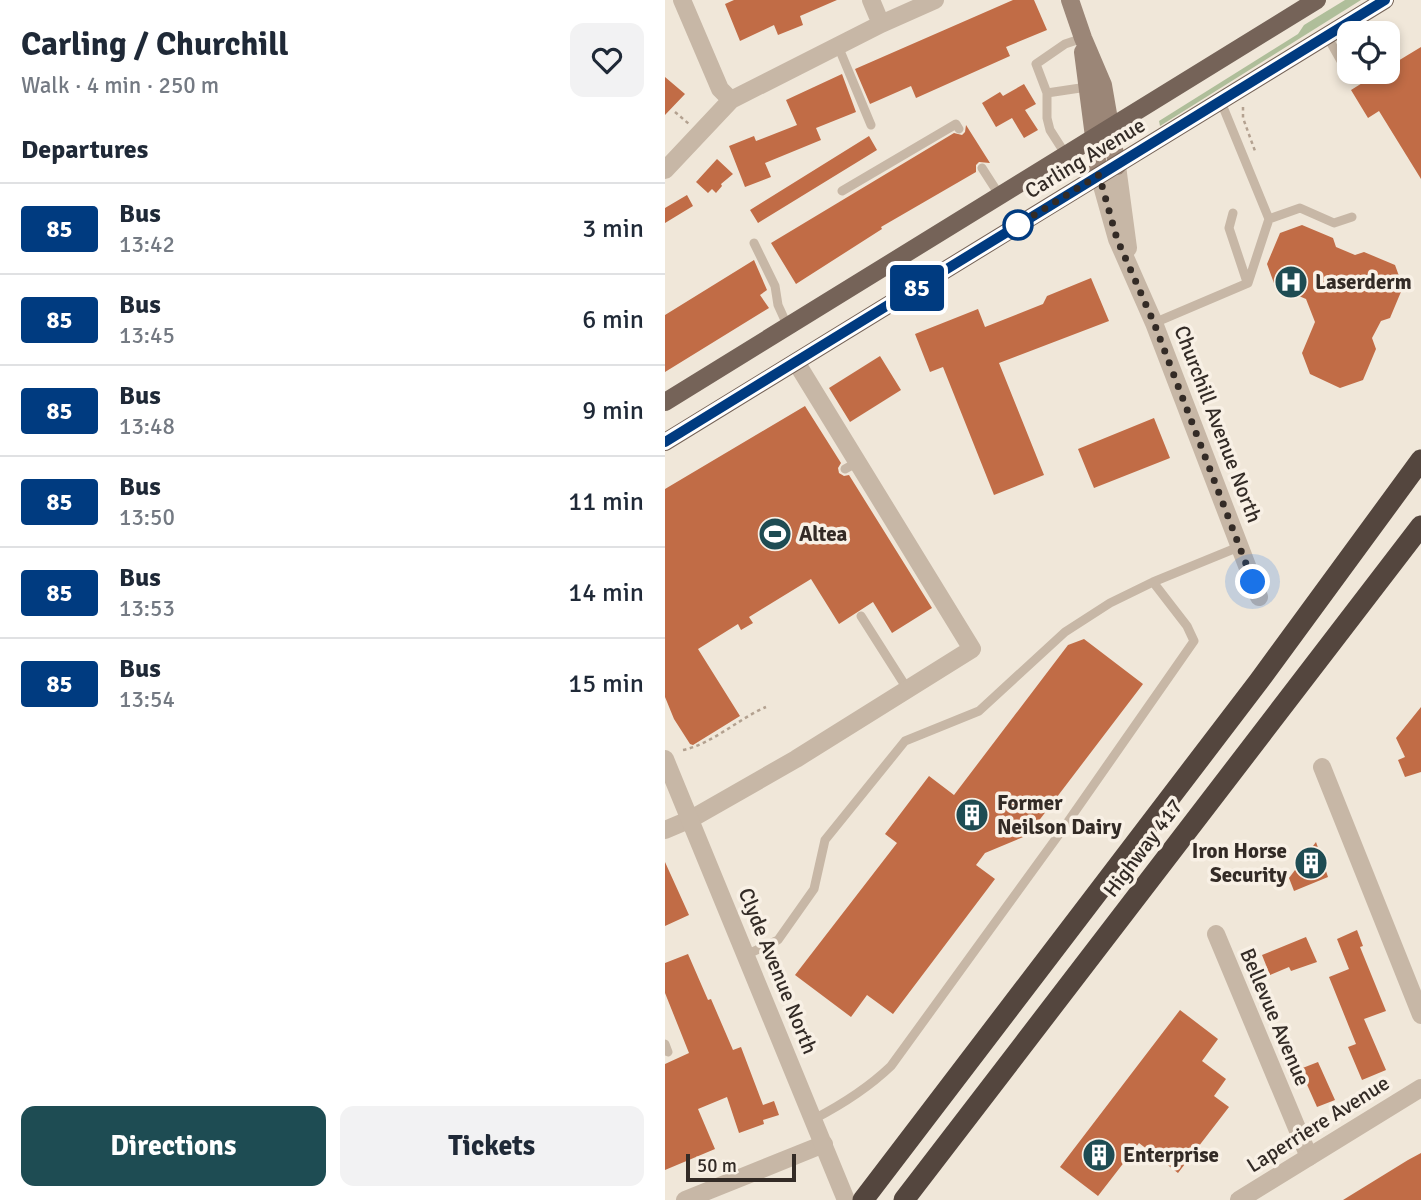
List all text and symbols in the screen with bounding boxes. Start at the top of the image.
map controls [1337,21,1400,84]
button: locate [1337,21,1400,84]
button: heart [570,23,644,97]
text: Carling / Churchill [21,24,288,65]
text: Walk · 4 min · 250 m [21,71,219,100]
street label: Carling Avenue [1020,112,1150,204]
text: Departures [21,134,148,166]
text: Bus [119,198,161,230]
unlabelled marker [1003,210,1033,240]
text: 3 min [582,213,644,245]
text: 85 [47,214,72,244]
text: 13:42 [119,230,175,259]
hospital icon: Laserderm [1272,263,1310,301]
line badge: 85 [885,265,949,311]
place label: Laserderm [1315,269,1412,295]
text: 85 [904,273,930,303]
text: Bus [119,289,161,321]
text: 6 min [582,304,644,336]
text: 85 [47,305,72,335]
text: 13:45 [119,321,175,350]
street label: Churchill Avenue North [1168,322,1268,526]
text: Bus [119,380,161,412]
text: 9 min [582,395,644,427]
text: 85 [47,396,72,426]
text: 13:48 [119,412,175,441]
text: Bus [119,471,161,503]
text: 11 min [568,486,644,518]
text: 85 [47,487,72,517]
text: 13:50 [119,503,175,532]
sports icon: Altea [756,515,794,553]
place label: Altea [799,521,848,547]
text: Bus [119,562,161,594]
your location [1235,564,1270,599]
text: 14 min [568,577,644,609]
text: 85 [47,578,72,608]
text: 13:53 [119,594,175,623]
text: Bus [119,653,161,685]
text: 15 min [568,668,644,700]
text: 85 [47,669,72,699]
text: 13:54 [119,685,175,714]
place label: Former Neilson Dairy [997,790,1122,840]
street label: Highway 417 [1098,794,1188,902]
building icon: Former Neilson Dairy [953,796,991,834]
place label: Iron Horse Security [1192,838,1288,888]
building icon: Iron Horse Security [1292,844,1330,882]
street label: Clyde Avenue North [733,884,823,1058]
street label: Bellevue Avenue [1234,944,1316,1090]
street label: Laperriere Avenue [1242,1070,1394,1178]
button: Directions [21,1106,326,1186]
button: Tickets [340,1106,644,1186]
building icon: Enterprise [1080,1136,1118,1174]
place label: Enterprise [1123,1142,1219,1168]
scale bar [686,1151,796,1183]
text: 50 m [697,1154,737,1178]

